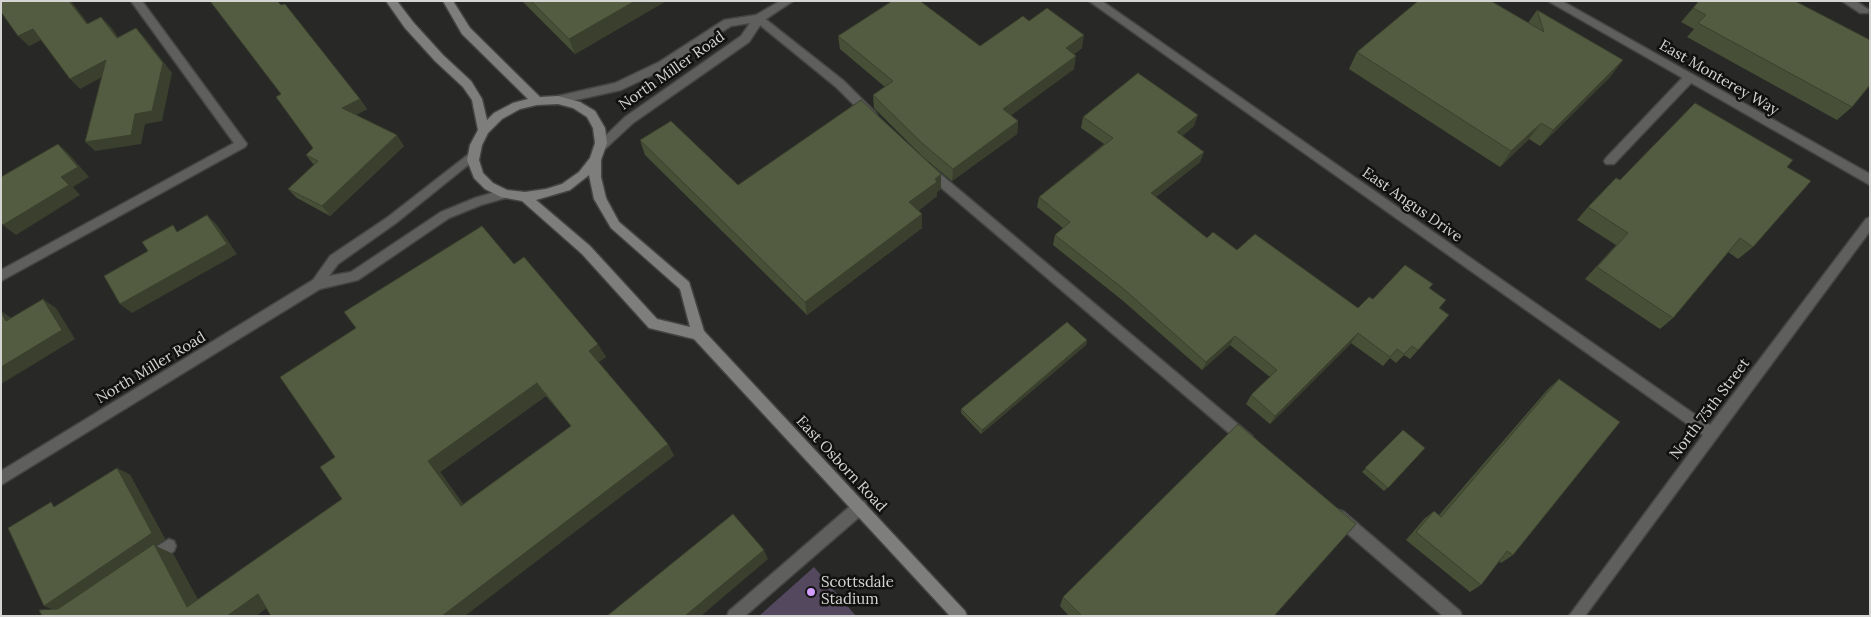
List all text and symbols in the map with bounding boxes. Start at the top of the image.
street label: North Miller Road [616,28,728,114]
street label: East Monterey Way [1656,36,1782,120]
street label: East Angus Drive [1359,164,1465,246]
street label: North Miller Road [93,328,209,408]
street label: North 75th Street [1666,355,1754,463]
street label: East Osborn Road [792,412,890,516]
place label: Scottsdale Stadium [821,574,894,609]
marker: Scottsdale Stadium [805,586,817,598]

